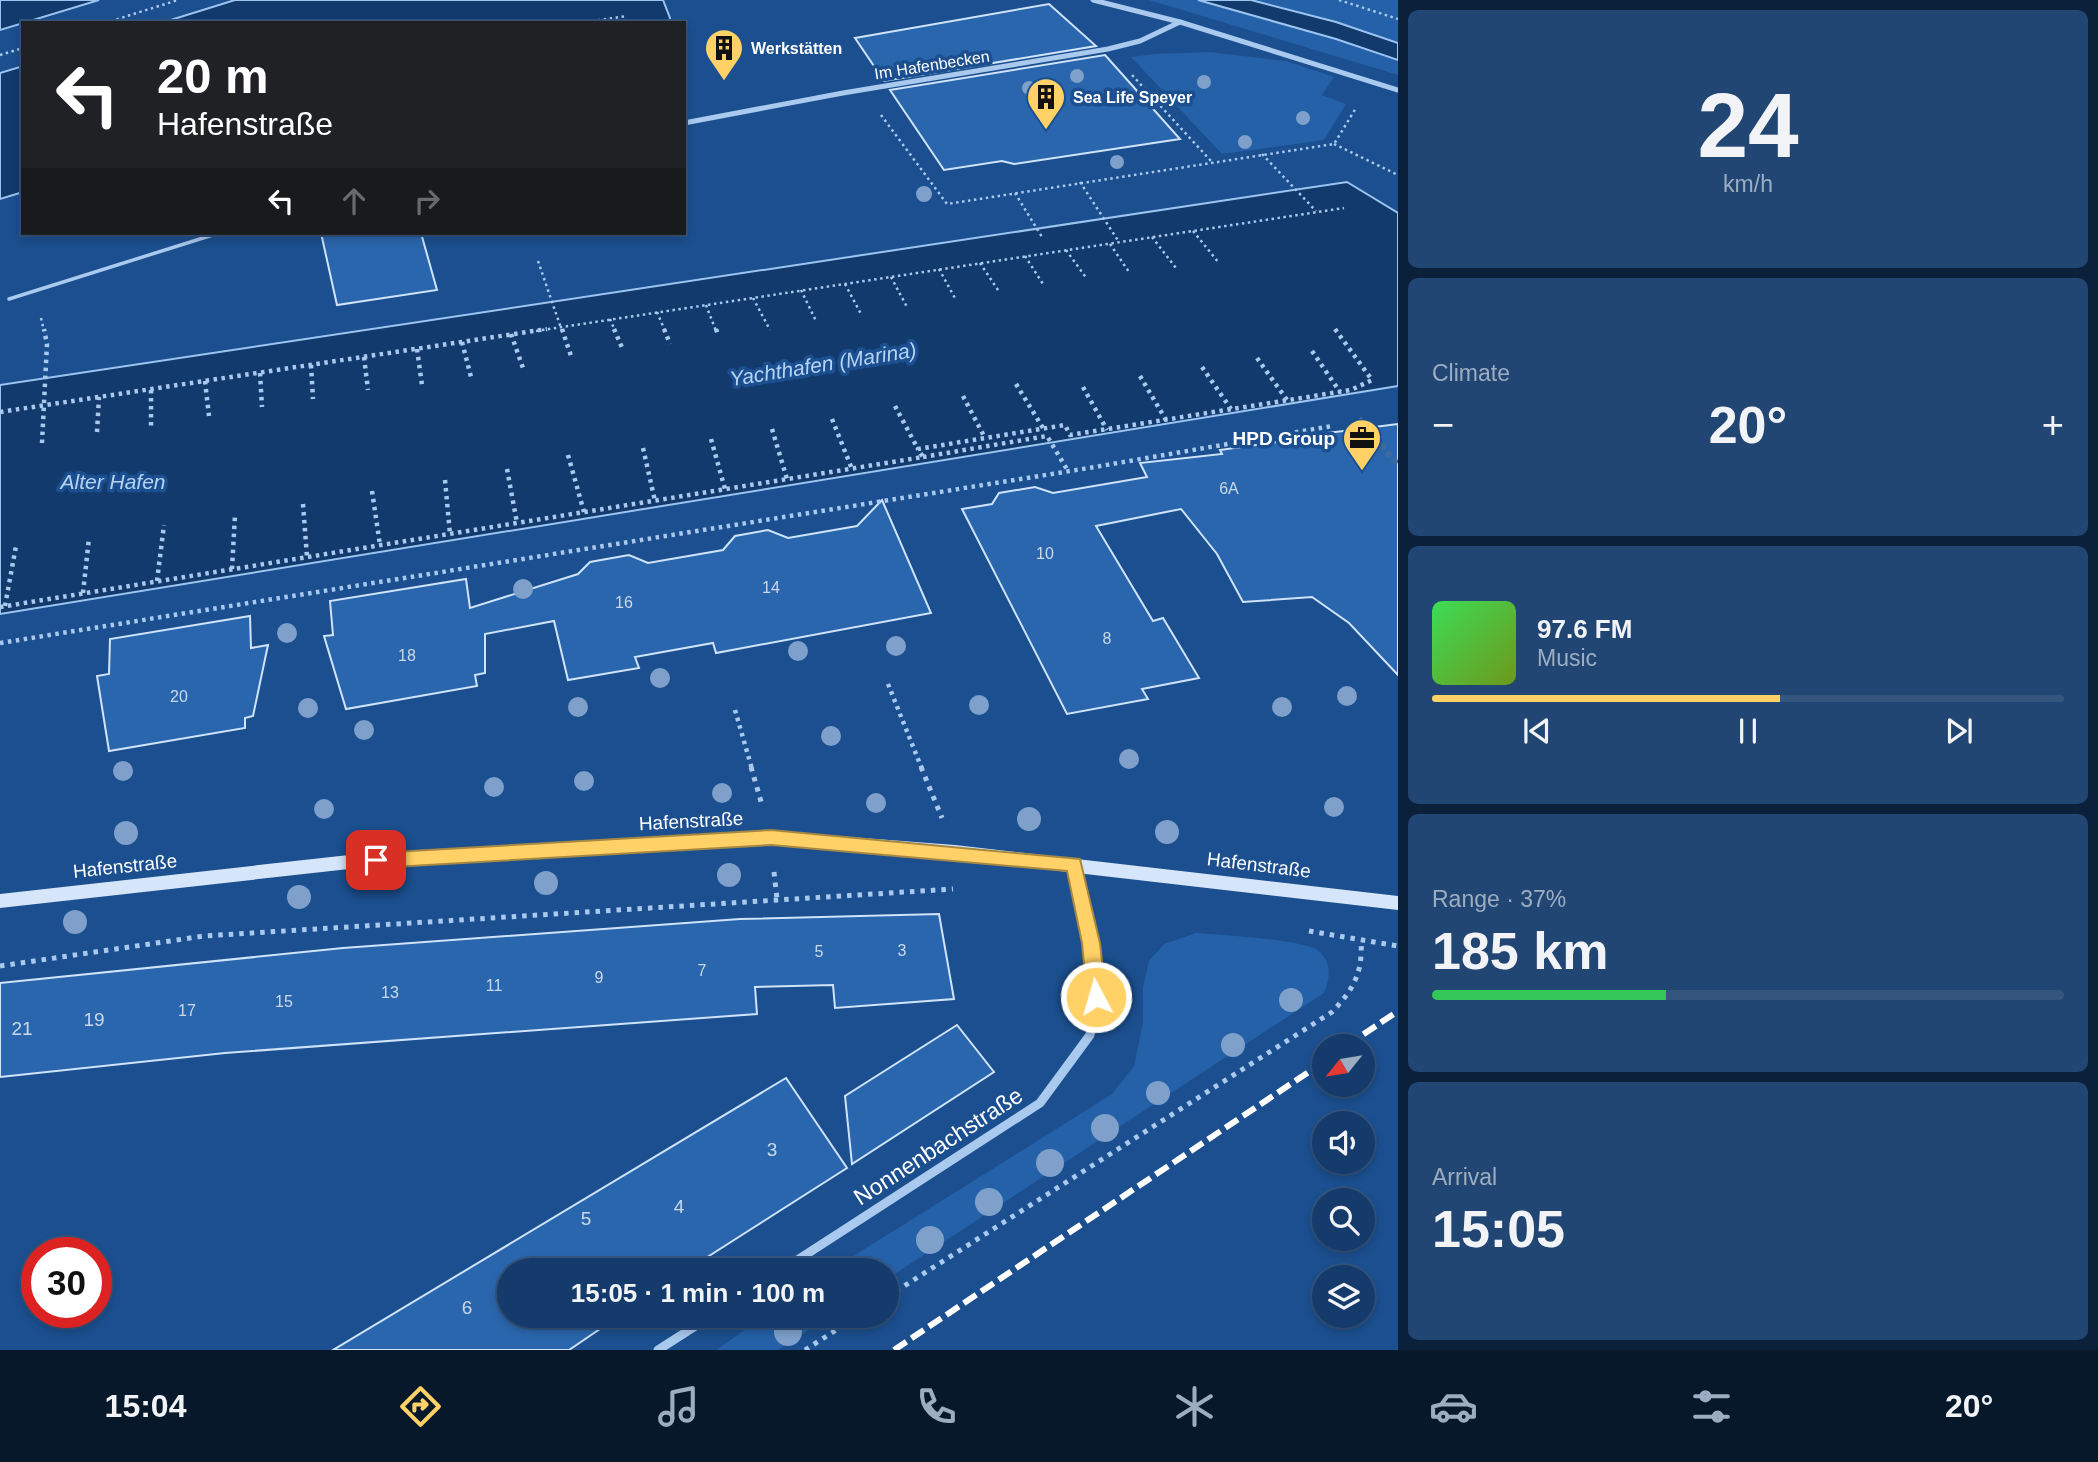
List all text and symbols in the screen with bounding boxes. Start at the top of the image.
building icon: Werkstätten [703,27,745,82]
place label: Werkstätten [751,40,842,57]
street label: Im Hafenbecken [873,47,991,83]
icon: left [42,49,133,140]
text: 20 m [157,49,269,103]
text: 24 [1697,75,1799,176]
building icon: Sea Life Speyer [1025,76,1067,131]
place label: Sea Life Speyer [1073,89,1192,106]
text: Hafenstraße [157,106,333,142]
text: km/h [1723,171,1773,197]
icon: left [262,182,300,220]
icon: ahead [335,182,373,220]
icon: right [408,182,446,220]
water label: Yachthafen (Marina) [728,338,918,390]
text: Climate [1432,360,1510,386]
text: 20° [1709,396,1787,454]
text: − [1432,404,1454,446]
text: + [2042,404,2064,446]
office icon: HPD Group [1341,417,1383,472]
place label: HPD Group [1233,428,1335,449]
water label: Alter Hafen [58,470,166,493]
house number: 6A [1219,480,1239,497]
house number: 10 [1036,545,1054,562]
house number: 14 [762,579,780,596]
house number: 16 [615,594,633,611]
text: 97.6 FM [1537,614,1632,644]
house number: 8 [1103,630,1112,647]
text: Music [1537,645,1597,671]
house number: 18 [398,647,416,664]
house number: 20 [170,688,188,705]
icon: previous [1518,712,1556,750]
icon: pause [1729,712,1767,750]
icon: next [1940,712,1978,750]
street label: Hafenstraße [638,808,744,834]
pin [346,830,406,890]
icon: arrive [357,841,395,879]
street label: Hafenstraße [1206,848,1312,882]
street label: Hafenstraße [72,850,178,882]
text: Range · 37% [1432,886,1566,912]
text: 185 km [1432,922,1608,980]
house number: 3 [898,942,907,959]
house number: 5 [815,943,824,960]
position arrow [1059,960,1133,1034]
house number: 7 [698,962,707,979]
house number: 9 [595,969,604,986]
house number: 11 [486,977,502,994]
house number: 13 [381,984,399,1001]
house number: 15 [275,993,293,1010]
house number: 17 [178,1002,196,1019]
house number: 19 [83,1009,105,1030]
house number: 21 [11,1018,33,1039]
north arrow [1312,1034,1376,1097]
map controls [1312,1034,1375,1328]
street label: Nonnenbachstraße [849,1082,1027,1210]
button: sound [1312,1111,1375,1174]
house number: 3 [767,1139,777,1160]
text: Arrival [1432,1164,1497,1190]
button: search [1312,1188,1375,1251]
house number: 4 [674,1196,685,1217]
text: 15:05 [1432,1200,1565,1258]
house number: 5 [581,1208,591,1229]
speed limit sign: 30 [21,1237,112,1328]
button: layers [1312,1265,1375,1328]
text: 15:05 · 1 min · 100 m [571,1278,825,1308]
house number: 6 [462,1297,472,1318]
icon: directions [396,1382,445,1431]
icon: music [654,1382,703,1431]
icon: phone [912,1382,961,1431]
icon: climate [1170,1382,1219,1431]
icon: car [1429,1382,1478,1431]
icon: filters [1687,1382,1736,1431]
text: 15:04 [105,1388,186,1424]
text: 20° [1945,1388,1993,1424]

